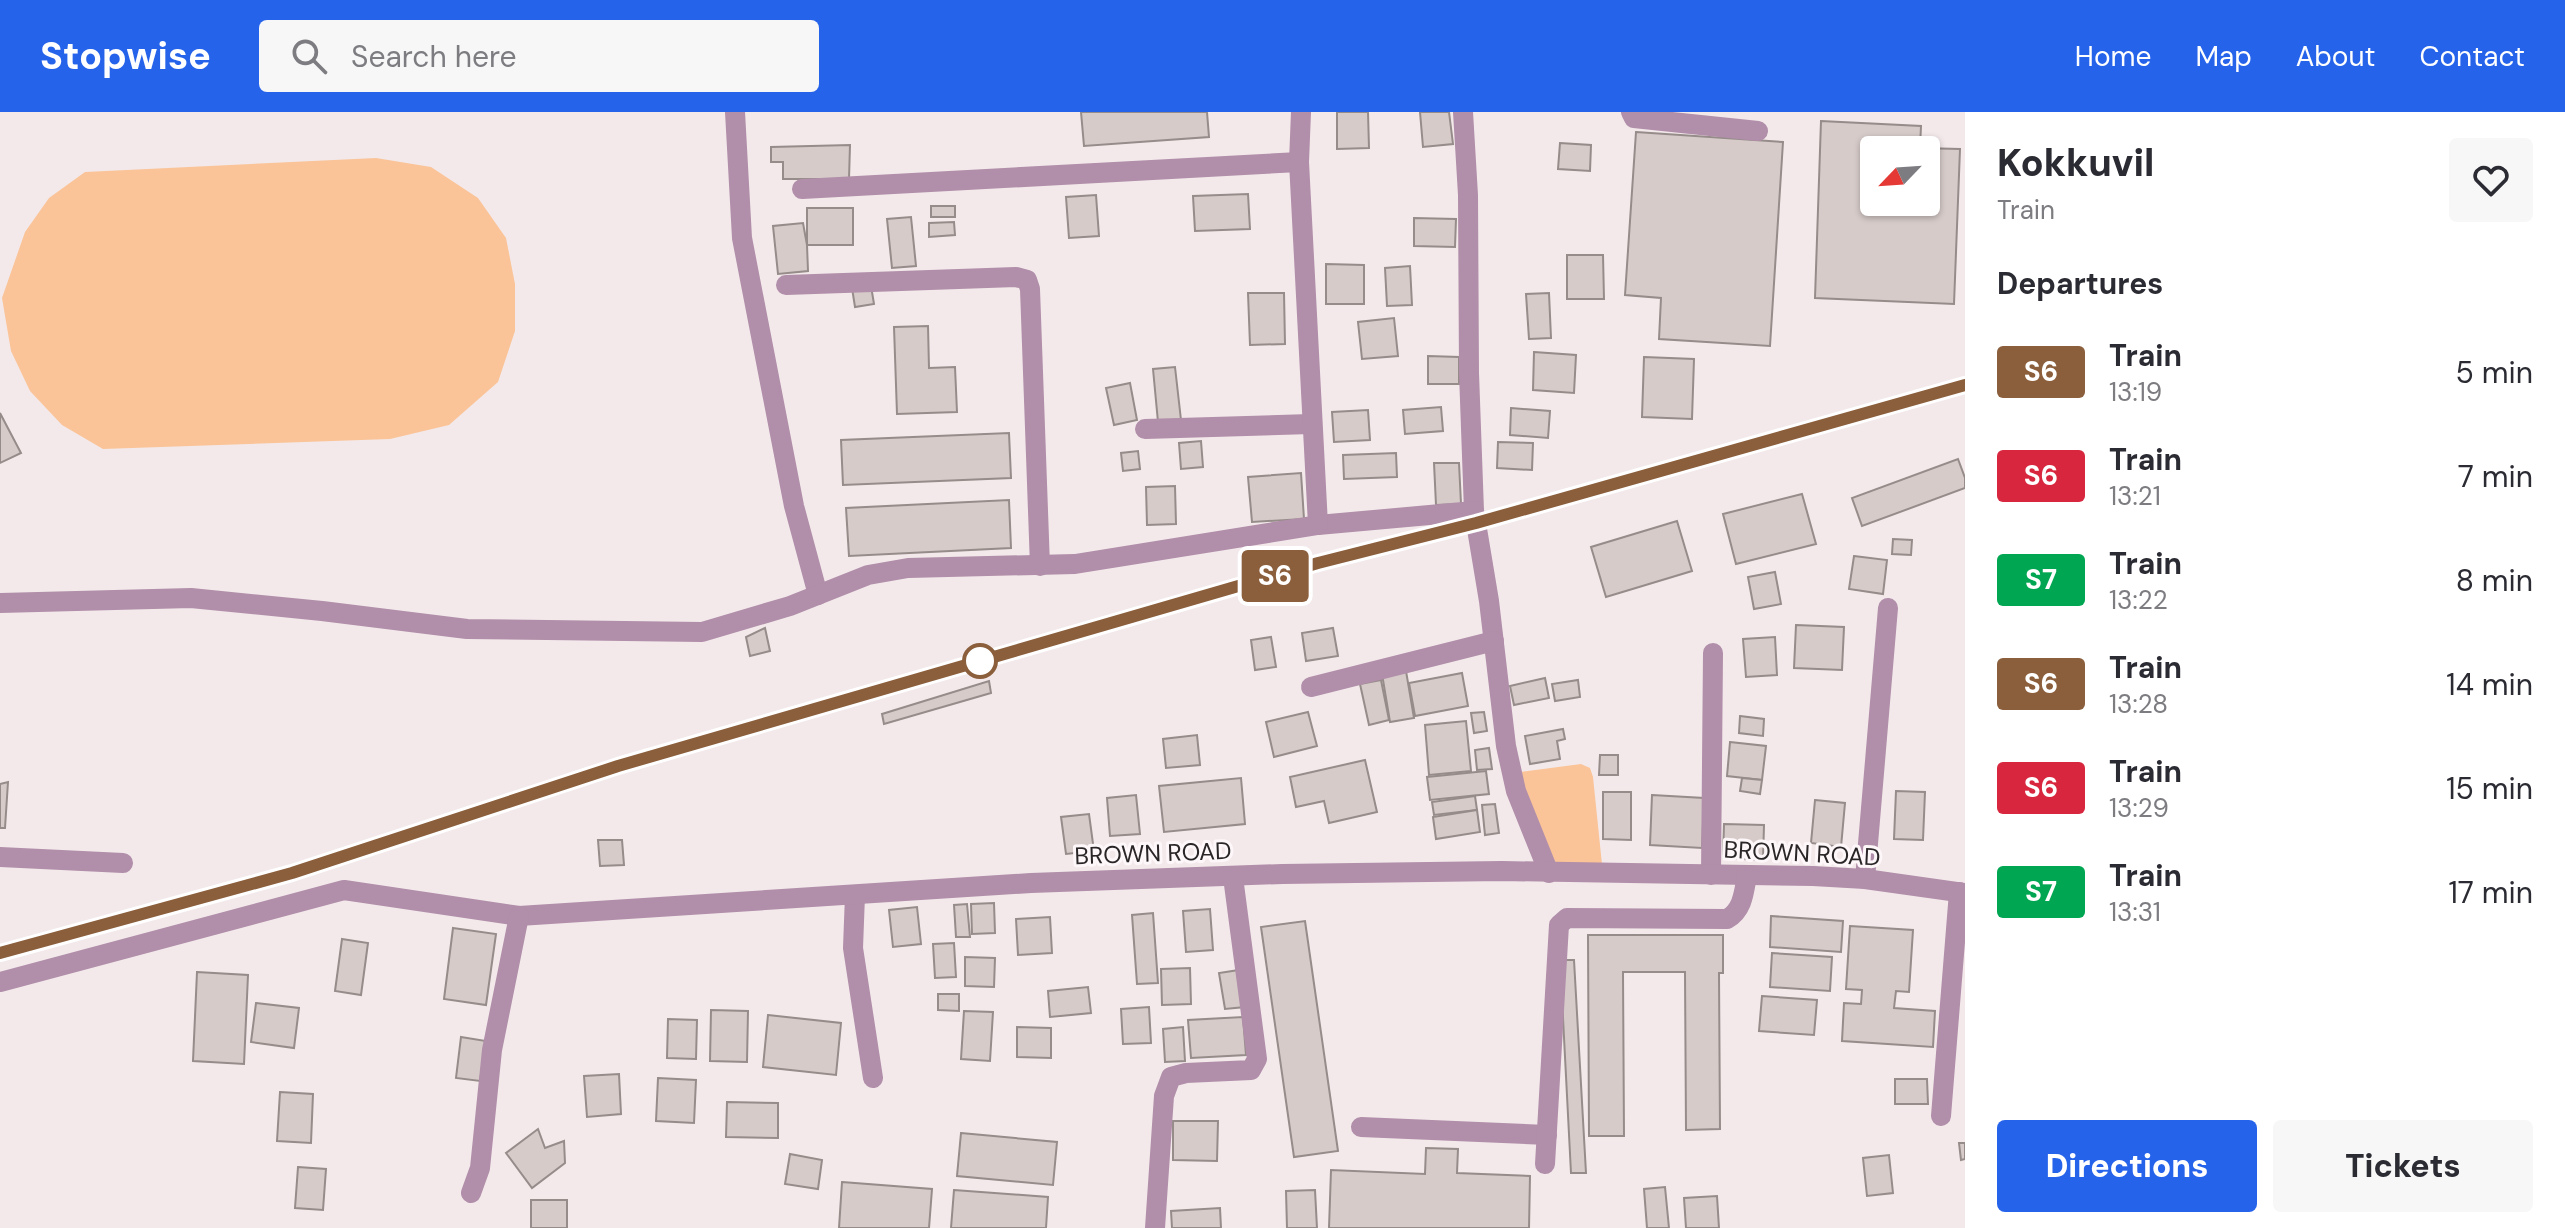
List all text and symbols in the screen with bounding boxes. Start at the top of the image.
search box [259,20,819,92]
text: Stopwise [40,31,211,81]
icon: search [287,34,331,78]
text: Search here [351,37,517,76]
text: Home [2075,38,2151,75]
text: Map [2195,38,2252,75]
text: About [2296,38,2375,75]
text: Contact [2419,38,2525,75]
north arrow [1860,136,1940,216]
map controls [1860,136,1940,216]
text: Kokkuvil [1997,138,2154,188]
button: heart [2449,138,2533,222]
text: Train [1997,193,2055,227]
text: Departures [1997,264,2163,303]
text: Train [2109,336,2182,375]
text: S6 [2024,353,2058,390]
text: 5 min [2456,353,2533,392]
text: 13:19 [2109,375,2162,409]
text: Train [2109,440,2182,479]
text: S6 [2024,457,2058,494]
text: 7 min [2458,457,2533,496]
text: 13:21 [2109,479,2161,513]
text: Train [2109,544,2182,583]
line badge: S6 [1239,550,1311,602]
text: S6 [1258,557,1292,594]
text: S7 [2025,561,2057,598]
text: 8 min [2456,561,2533,600]
text: 13:22 [2109,583,2168,617]
unlabelled marker [963,644,997,678]
text: Train [2109,648,2182,687]
text: S6 [2024,665,2058,702]
text: 14 min [2446,665,2533,704]
text: 13:28 [2109,687,2168,721]
text: Train [2109,752,2182,791]
text: S6 [2024,769,2058,806]
text: 15 min [2446,769,2533,808]
text: 13:29 [2109,791,2169,825]
street label: BROWN ROAD [1723,833,1881,873]
street label: BROWN ROAD [1074,835,1232,871]
text: Train [2109,856,2182,895]
text: S7 [2025,873,2057,910]
text: 17 min [2448,873,2533,912]
text: 13:31 [2109,895,2161,929]
button: Directions [1997,1120,2257,1212]
button: Tickets [2273,1120,2533,1212]

